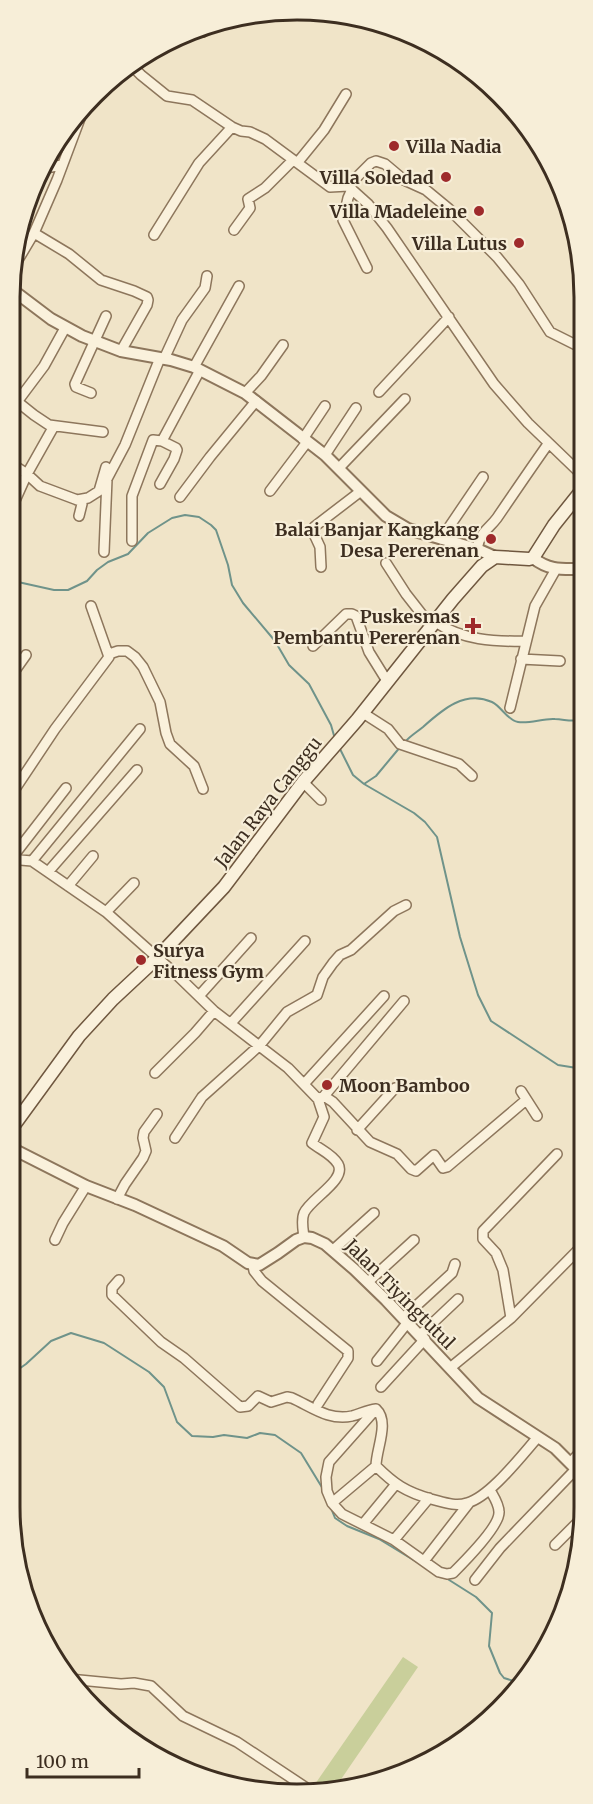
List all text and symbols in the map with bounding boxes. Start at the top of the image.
place label: Villa Nadia [405,135,502,158]
marker: Villa Nadia [387,139,401,153]
place label: Villa Soledad [319,166,434,189]
marker: Villa Soledad [439,170,453,184]
place label: Villa Madeleine [329,200,467,223]
marker: Villa Madeleine [472,204,486,218]
place label: Villa Lutus [411,232,507,255]
marker: Villa Lutus [512,236,526,250]
place label: Balai Banjar Kangkang Desa Pererenan [275,518,479,562]
marker: Balai Banjar Kangkang Desa Pererenan [484,532,498,546]
place label: Puskesmas Pembantu Pererenan [273,605,460,649]
marker: Puskesmas Pembantu Pererenan [464,617,482,635]
street label: Jalan Raya Canggu [209,732,326,873]
place label: Surya Fitness Gym [153,939,264,983]
marker: Surya Fitness Gym [134,953,148,967]
place label: Moon Bamboo [339,1074,470,1097]
marker: Moon Bamboo [320,1078,334,1092]
street label: Jalan Tiyingtutul [339,1233,460,1354]
scale bar [27,1741,140,1779]
text: 100 m [36,1750,89,1773]

